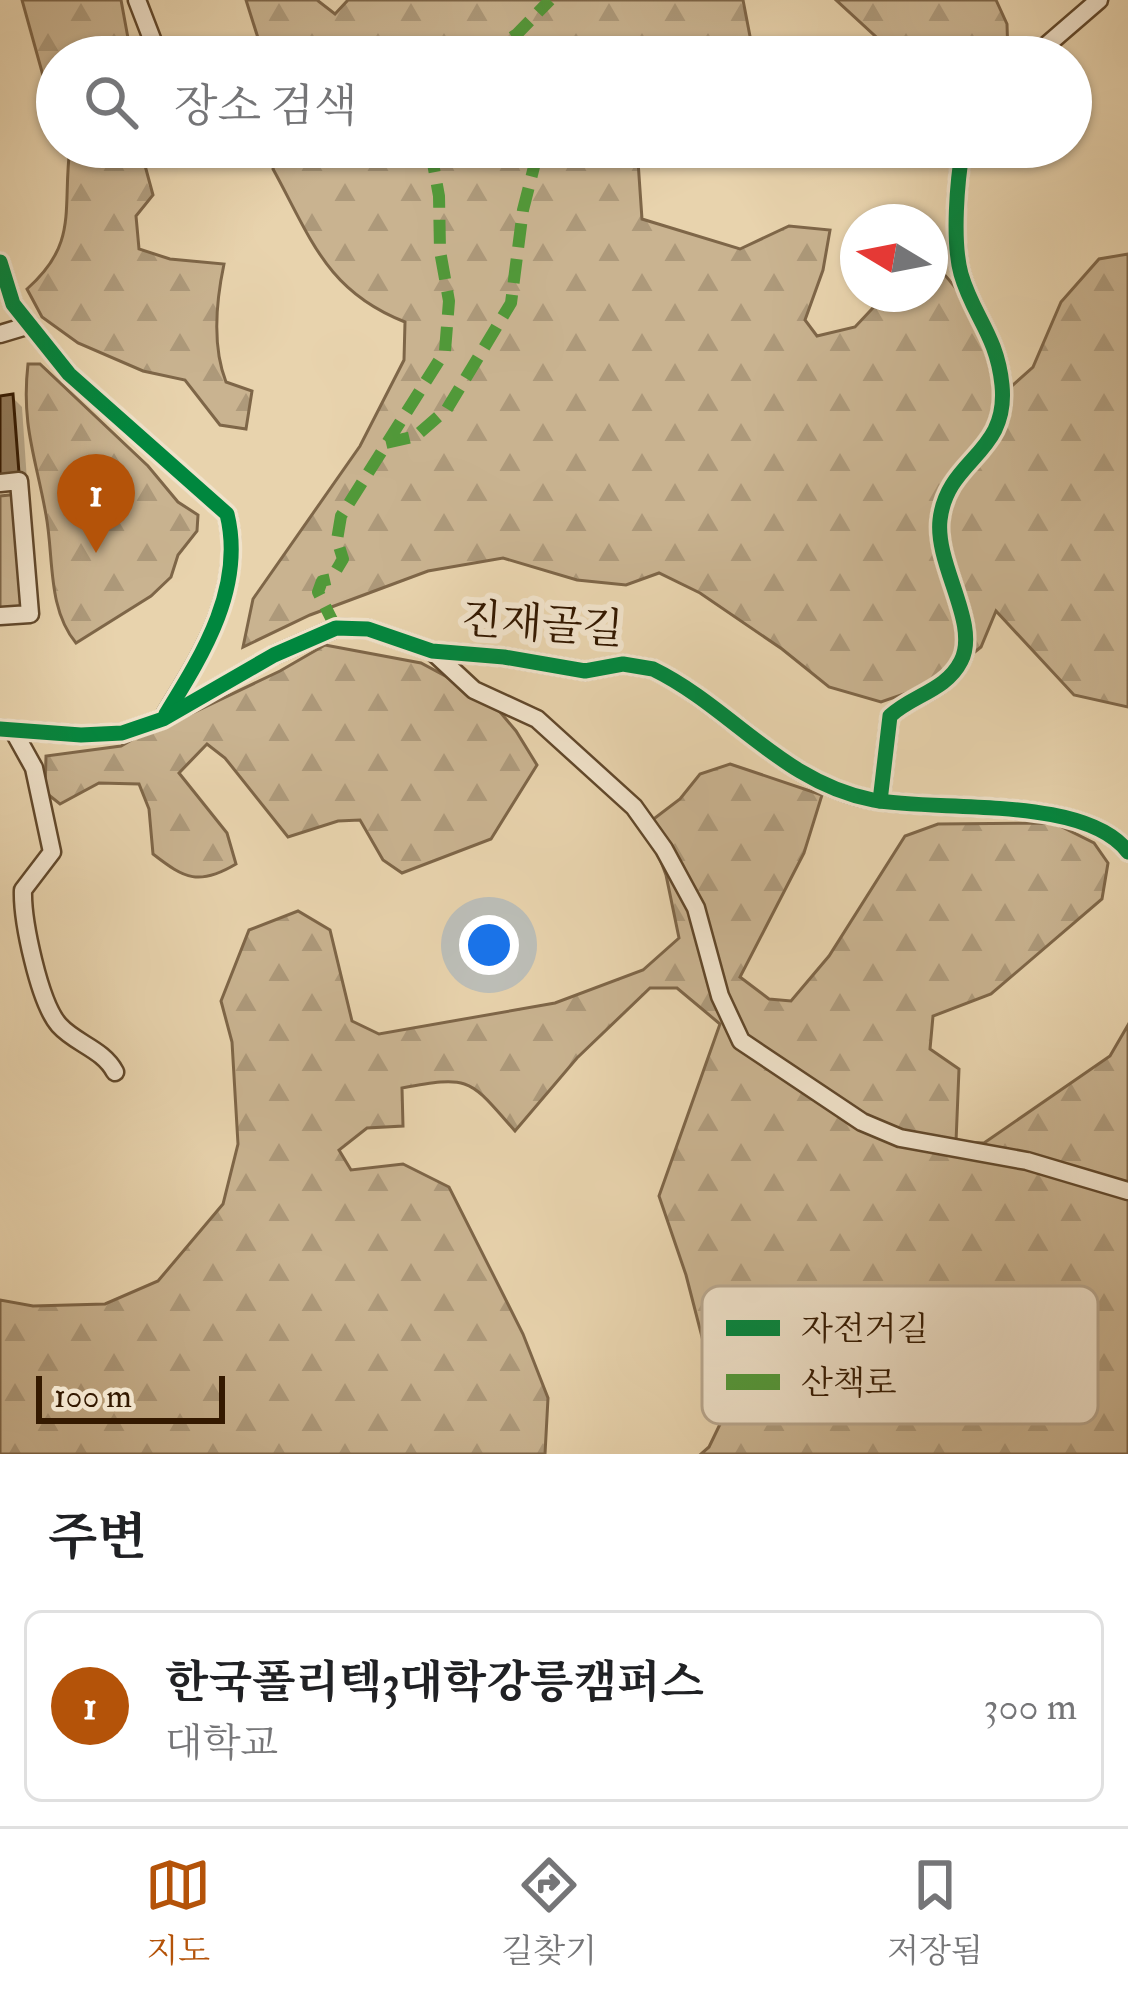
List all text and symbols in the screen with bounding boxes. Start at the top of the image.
search box [36,36,1092,168]
icon: search [78,69,144,135]
text: 장소 검색 [174,79,357,135]
north arrow [840,204,948,312]
pin: 1 [57,454,135,553]
street label: 진재골길 [459,593,625,657]
your location [459,915,519,975]
legend [702,1286,1098,1424]
text: 자전거길 [801,1309,929,1350]
text: 산책로 [801,1363,897,1404]
scale bar [36,1370,225,1423]
text: 100 m [54,1376,132,1417]
text: 주변 [48,1506,147,1570]
text: 한국폴리텍3대학강릉캠퍼스 [165,1655,704,1711]
text: 1 [83,1682,97,1731]
text: 300 m [984,1682,1077,1731]
text: 대학교 [165,1719,278,1768]
tab: 지도 [145,1852,211,1972]
tab: 길찾기 [501,1852,597,1972]
tab: 저장됨 [887,1852,983,1972]

